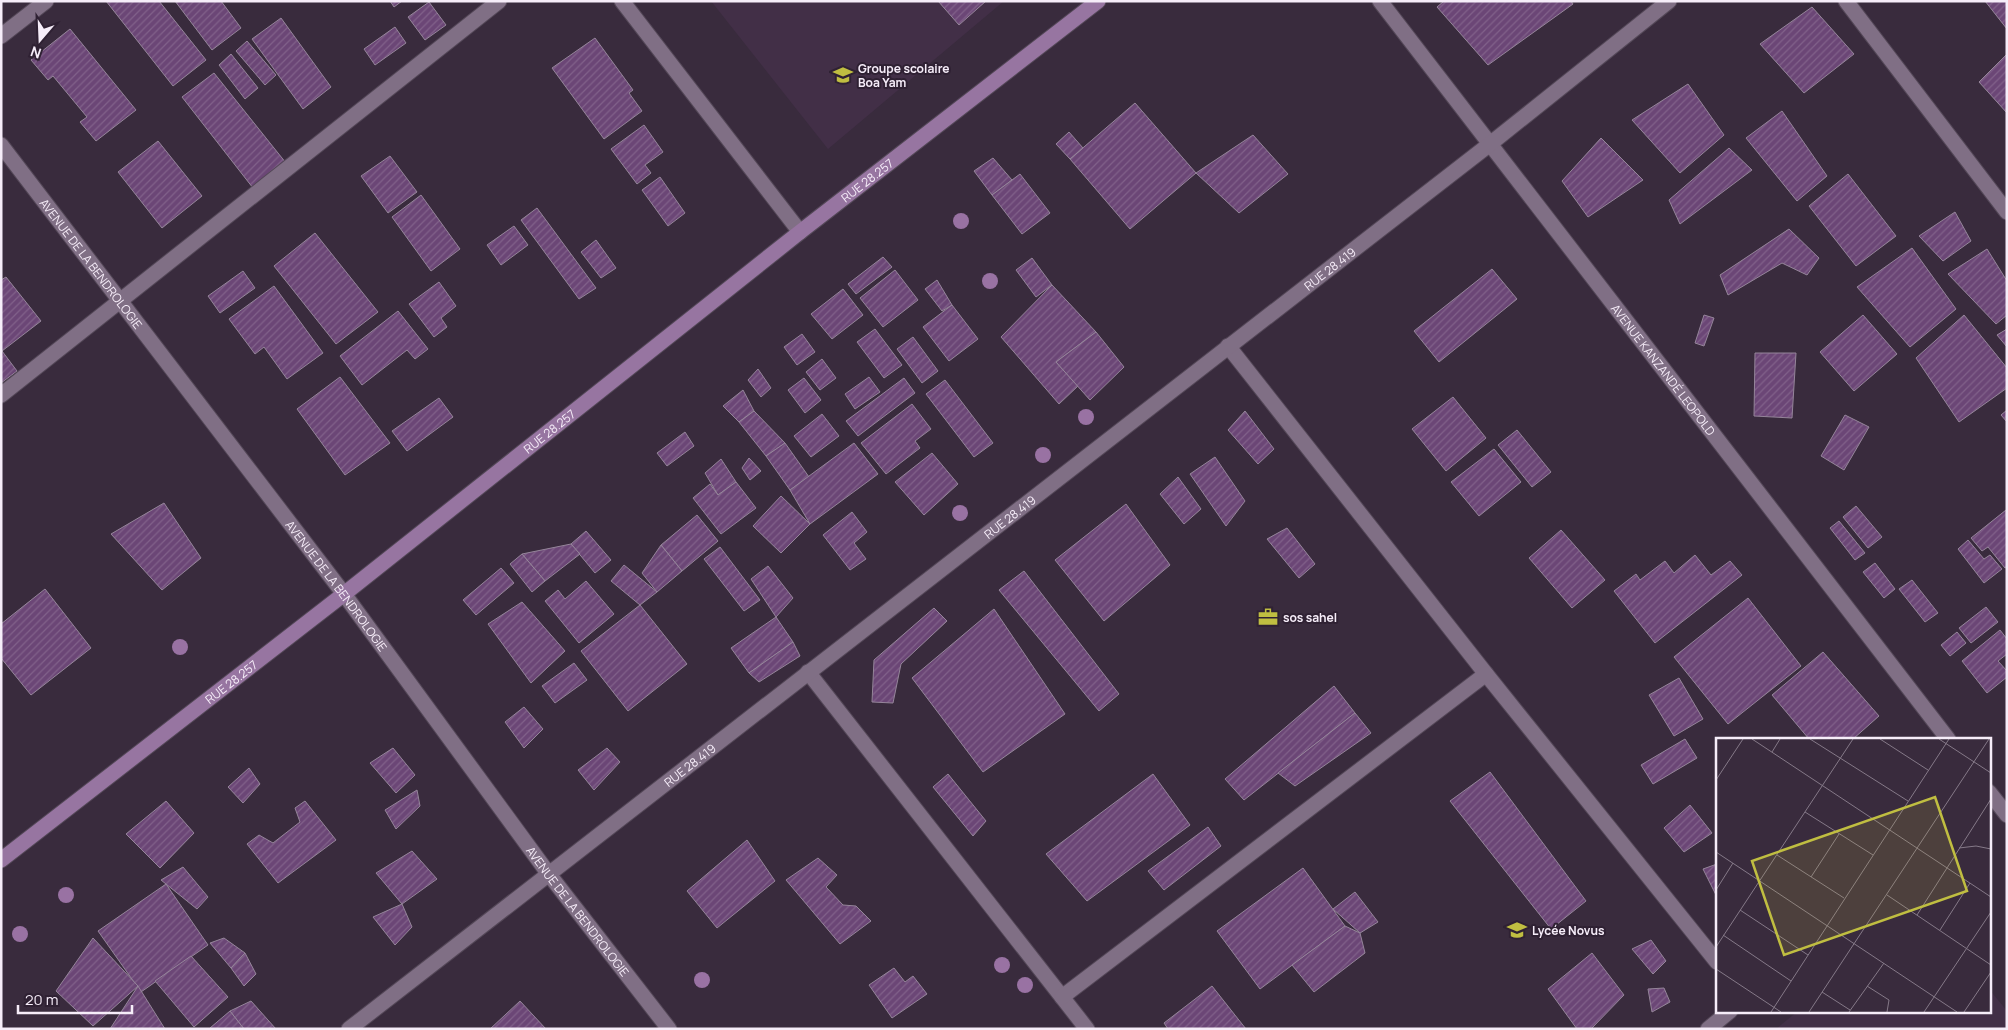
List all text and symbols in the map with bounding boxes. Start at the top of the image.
north arrow [15,15,65,65]
text: N [28,42,43,63]
place label: Groupe scolaire Boa Yam [858,60,950,91]
school or university icon: Groupe scolaire Boa Yam [832,64,854,86]
street label: RUE 28.257 [837,154,897,206]
street label: AVENUE DE LA BENDROLOGIE [36,195,147,332]
street label: RUE 28.419 [1300,243,1359,294]
street label: AVENUE KANZANDÉ LEOPOLD [1608,300,1720,439]
street label: RUE 28.257 [520,405,579,457]
street label: RUE 28.419 [980,491,1039,542]
street label: AVENUE DE LA BENDROLOGIE [282,517,392,655]
office icon: sos sahel [1257,606,1279,628]
place label: sos sahel [1283,609,1337,626]
street label: RUE 28.257 [201,656,261,707]
inset map [1716,738,1990,1012]
street label: RUE 28.419 [660,739,719,790]
street label: AVENUE DE LA BENDROLOGIE [523,843,633,980]
school or university icon: Lycée Novus [1506,919,1528,941]
place label: Lycée Novus [1532,922,1605,939]
scale bar [18,982,131,1014]
text: 20 m [25,989,58,1010]

